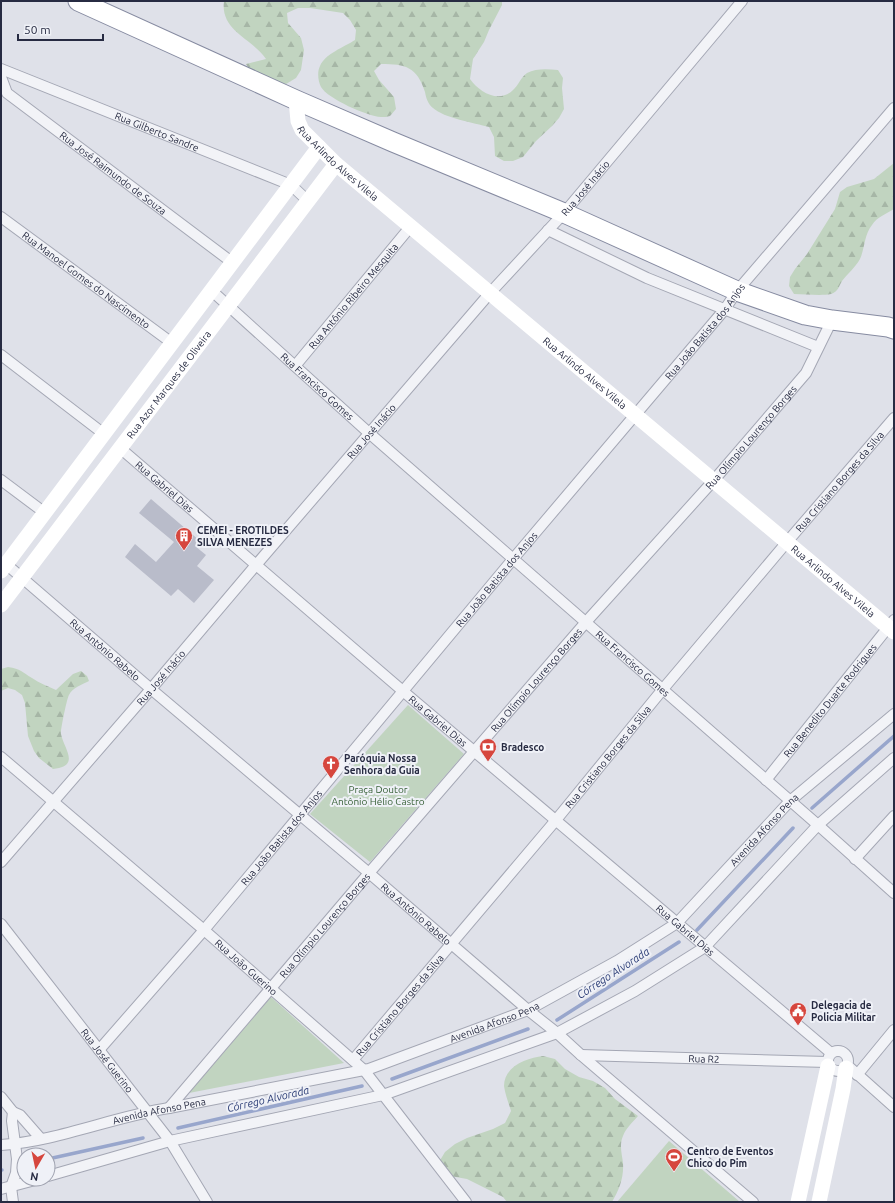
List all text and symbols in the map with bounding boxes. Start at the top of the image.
scale bar [18,16,103,42]
text: 50 m [24,23,51,36]
street label: Rua Gilberto Sandre [113,110,201,153]
street label: Rua Arlindo Alves Vilela [295,124,381,203]
street label: Rua José Raimundo de Souza [58,129,169,217]
street label: Rua José Inácio [559,158,611,218]
street label: Rua Manoel Gomes do Nascimento [20,229,152,331]
street label: Rua Antônio Ribeiro Mesquita [306,241,400,351]
street label: Rua João Batista dos Anjos [662,281,747,381]
street label: Rua Azor Marques de Oliveira [124,328,213,440]
street label: Rua Arlindo Alves Vilela [541,335,629,411]
street label: Rua Francisco Gomes [279,351,356,422]
street label: Rua Olímpio Lourenço Borges [703,383,798,491]
street label: Rua José Inácio [345,401,398,461]
street label: Rua Cristiano Borges da Silva [793,429,886,534]
street label: Rua Gabriel Dias [134,459,196,514]
place label: CEMEI - EROTILDES SILVA MENEZES [197,525,289,548]
building icon: CEMEI - EROTILDES SILVA MENEZES [174,526,194,551]
street label: Rua João Batista dos Anjos [453,530,539,629]
street label: Rua Arlindo Alves Vilela [789,543,877,619]
street label: Rua Antônio Rabelo [68,616,143,683]
street label: Rua Olímpio Lourenço Borges [488,626,584,734]
street label: Rua Francisco Gomes [594,628,672,699]
street label: Rua Benedito Duarte Rodrigues [781,642,878,759]
street label: Rua José Inácio [134,648,187,707]
street label: Rua Gabriel Dias [407,693,469,748]
street label: Rua Cristiano Borges da Silva [563,703,653,810]
bank icon: Bradesco [478,737,498,762]
place label: Bradesco [501,742,544,753]
place label: Paróquia Nossa Senhora da Guia [344,753,420,776]
church icon: Paróquia Nossa Senhora da Guia [321,754,341,779]
park label: Praça Doutor Antônio Hélio Castro [331,784,425,807]
street label: Rua João Batista dos Anjos [238,788,324,887]
street label: Avenida Afonso Pena [728,791,800,868]
street label: Rua Olímpio Lourenço Borges [277,871,372,980]
street label: Rua Antônio Rabelo [379,880,454,947]
street label: Rua Gabriel Dias [654,902,717,958]
street label: Rua João Guerino [213,937,280,997]
water label: Córrego Alvorada [574,945,652,1001]
street label: Rua Cristiano Borges da Silva [354,952,445,1058]
street label: Avenida Afonso Pena [448,999,541,1044]
place label: Delegacia de Policia Militar [811,1000,877,1023]
public building icon: Delegacia de Policia Militar [788,1001,808,1026]
street label: Rua José Guerino [79,1026,136,1095]
street label: Rua R2 [688,1053,720,1064]
water label: Córrego Alvorada [226,1084,310,1114]
street label: Avenida Afonso Pena [111,1095,207,1126]
place label: Centro de Eventos Chico do Pim [687,1146,774,1169]
north arrow [16,1147,56,1187]
sports icon: Centro de Eventos Chico do Pim [664,1147,684,1172]
text: N [29,1170,39,1183]

